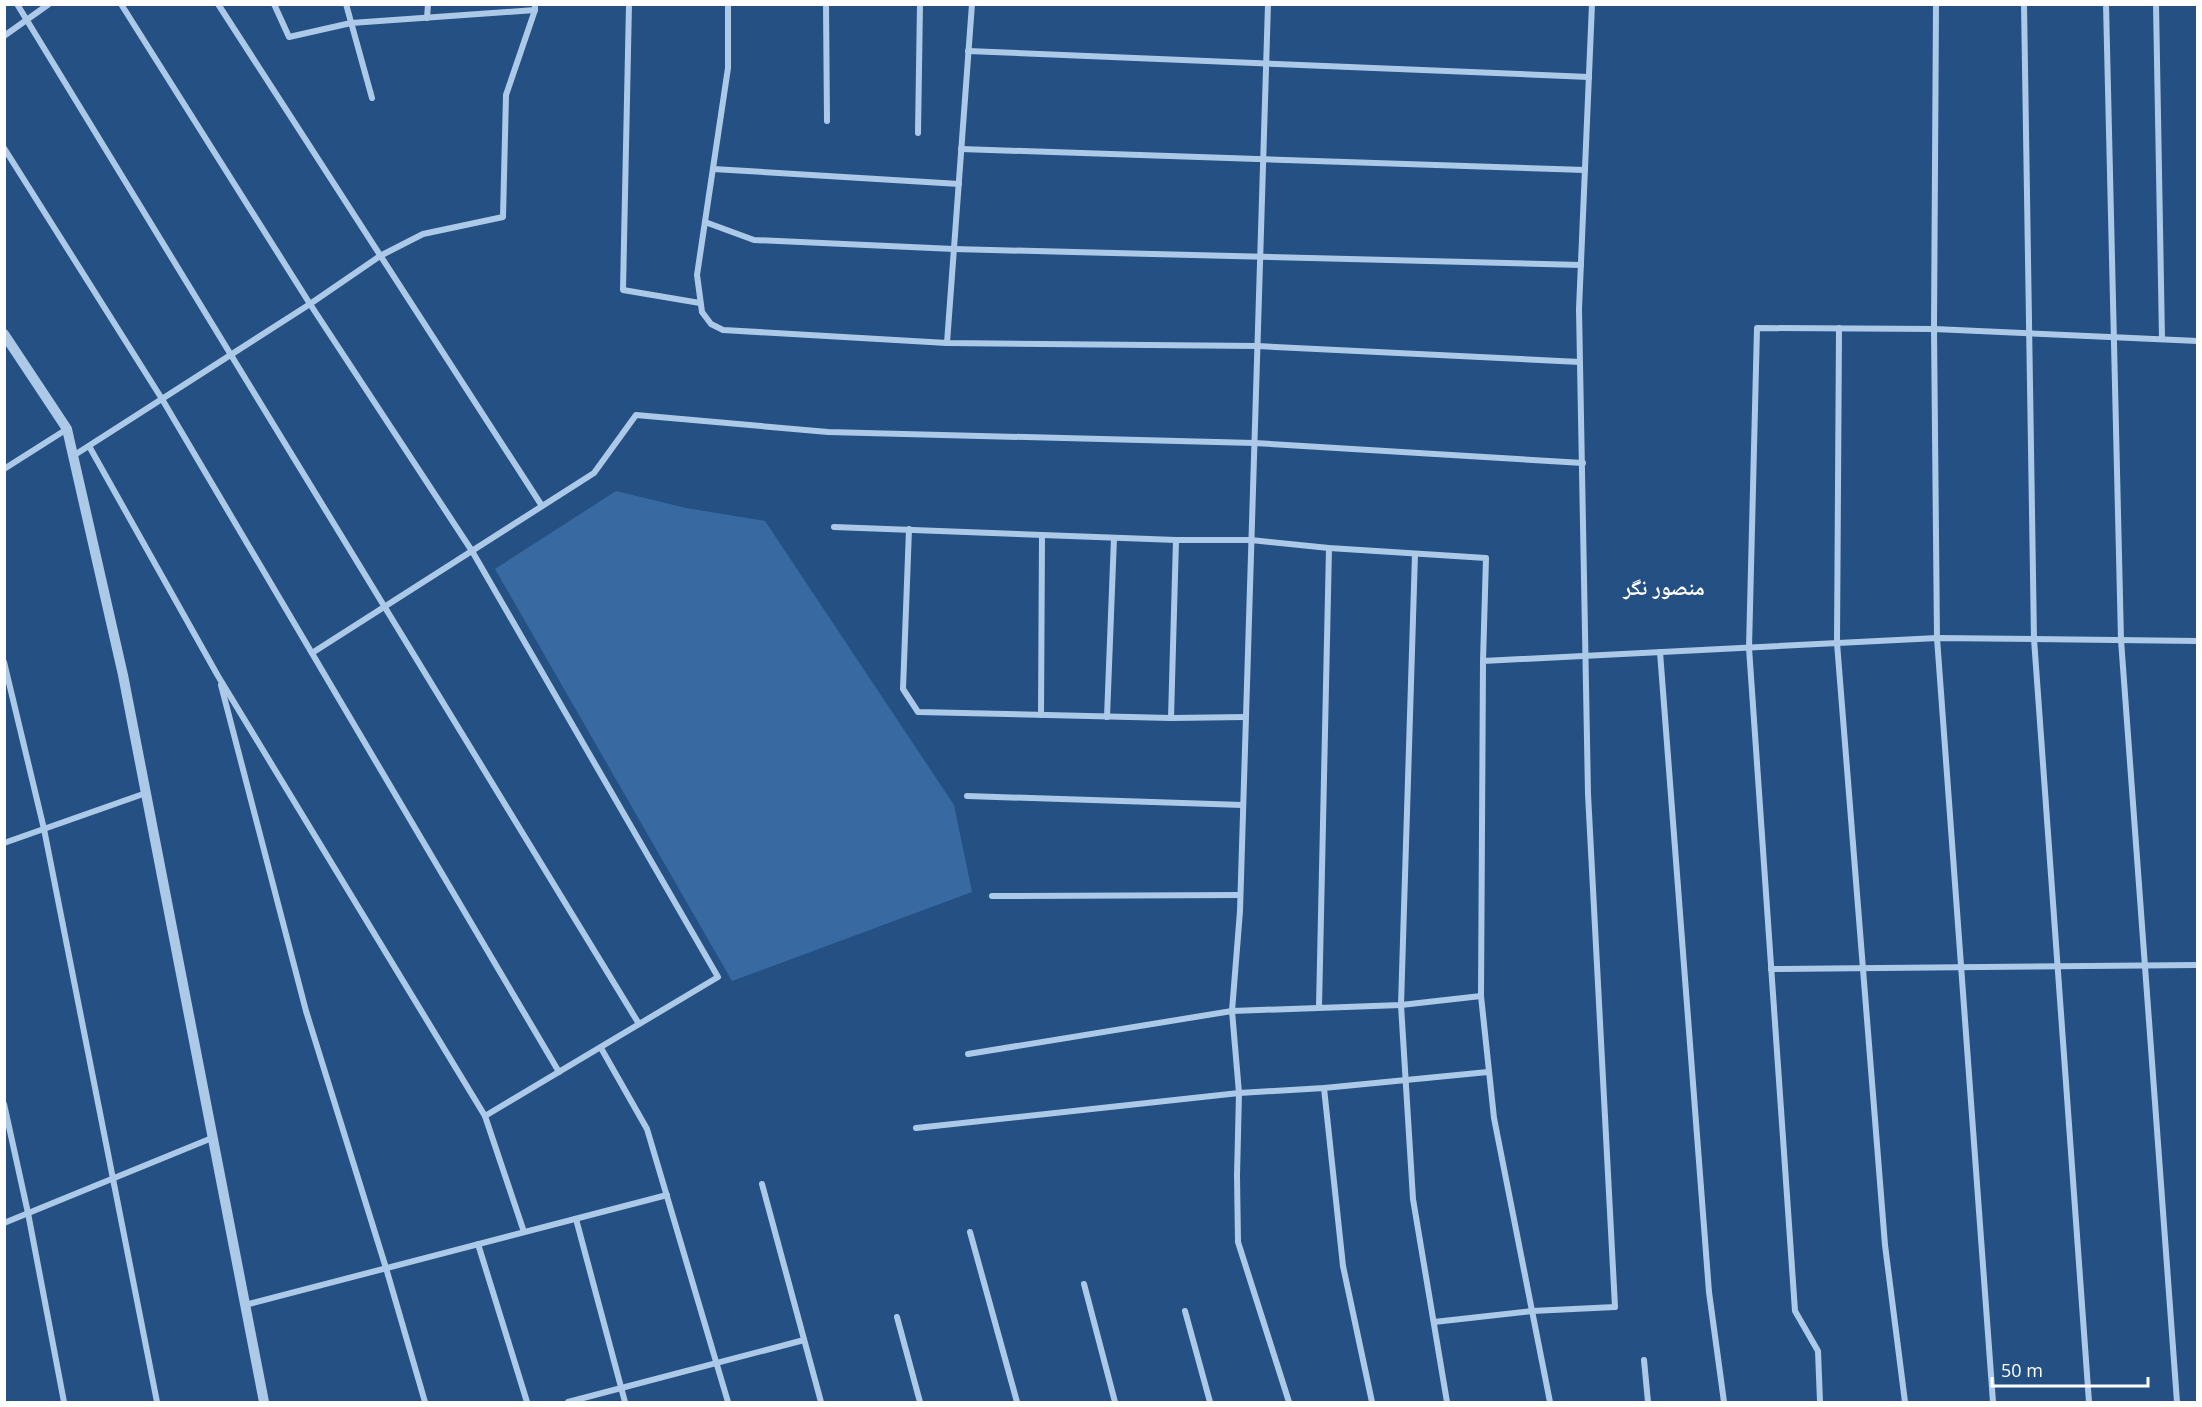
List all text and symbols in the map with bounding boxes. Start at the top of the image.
district label: منصور نگر [1622,573,1705,601]
scale bar [1992,1350,2148,1388]
text: 50 m [2001,1358,2043,1382]

